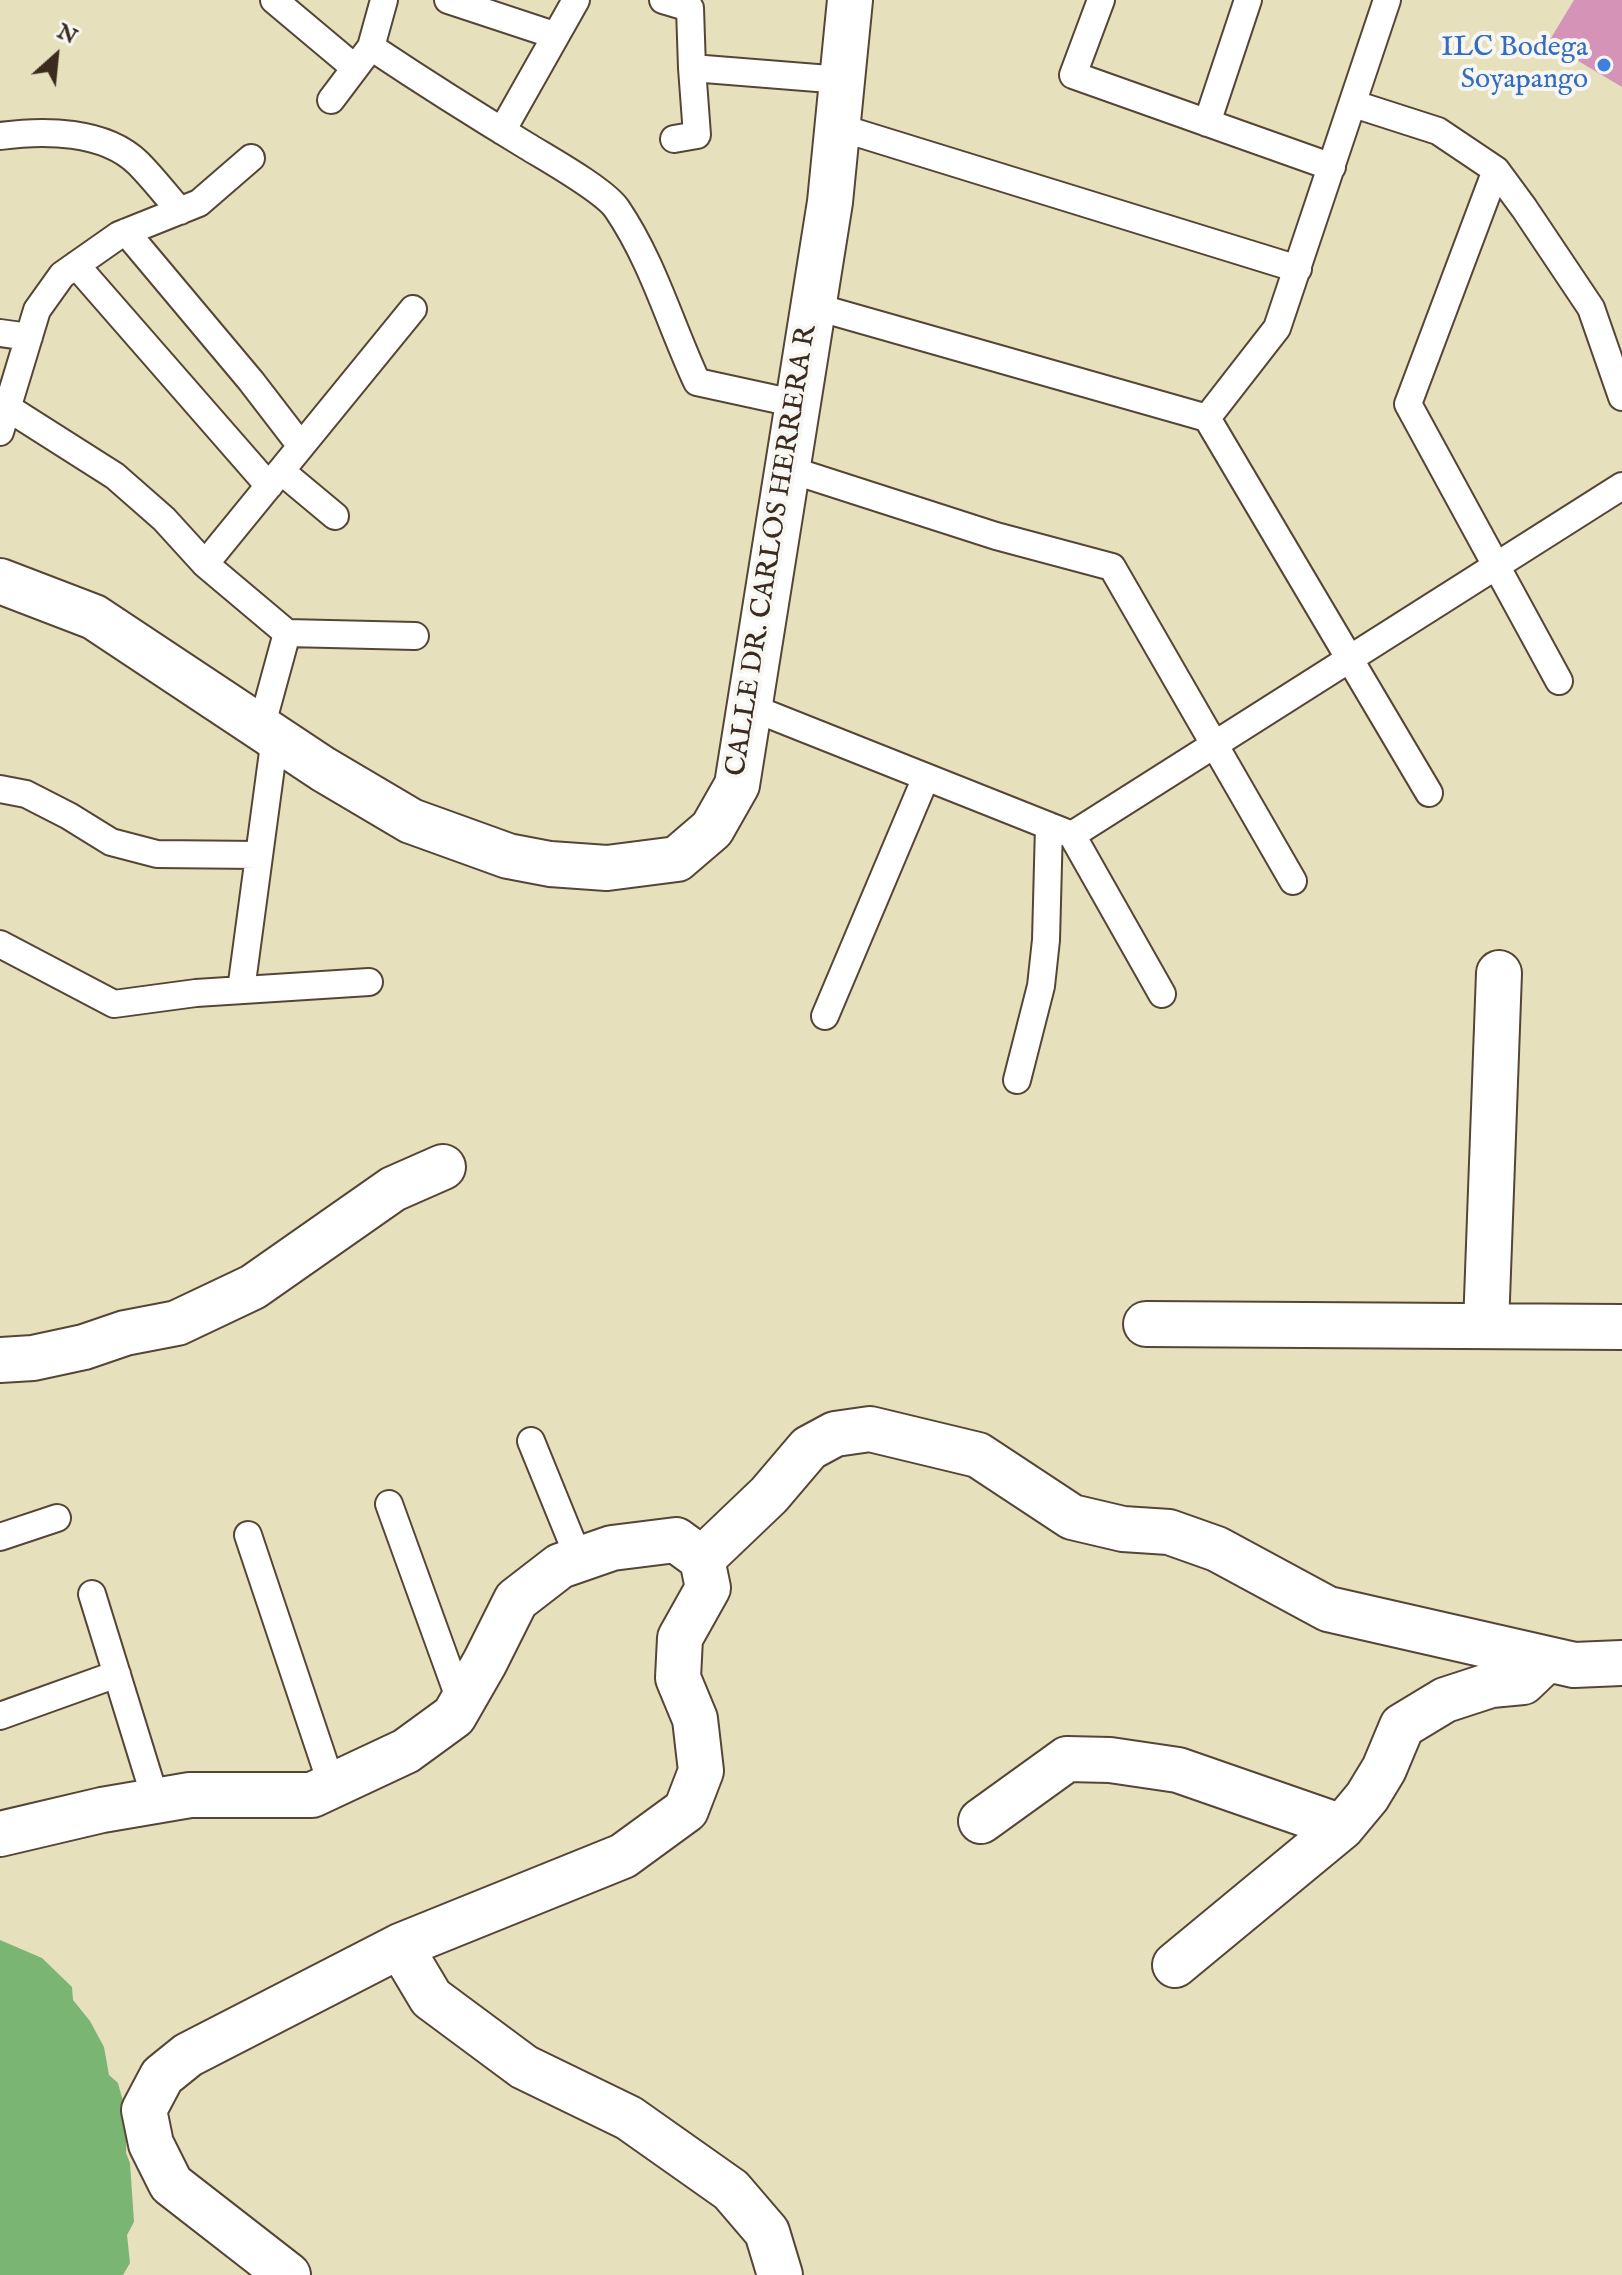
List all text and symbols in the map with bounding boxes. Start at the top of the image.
north arrow [16,16,96,96]
text: N [52,18,82,51]
place label: ILC Bodega Soyapango [1441,32,1588,98]
marker: ILC Bodega Soyapango [1595,56,1613,74]
street label: CALLE DR. CARLOS HERRERA R [721,323,825,779]

